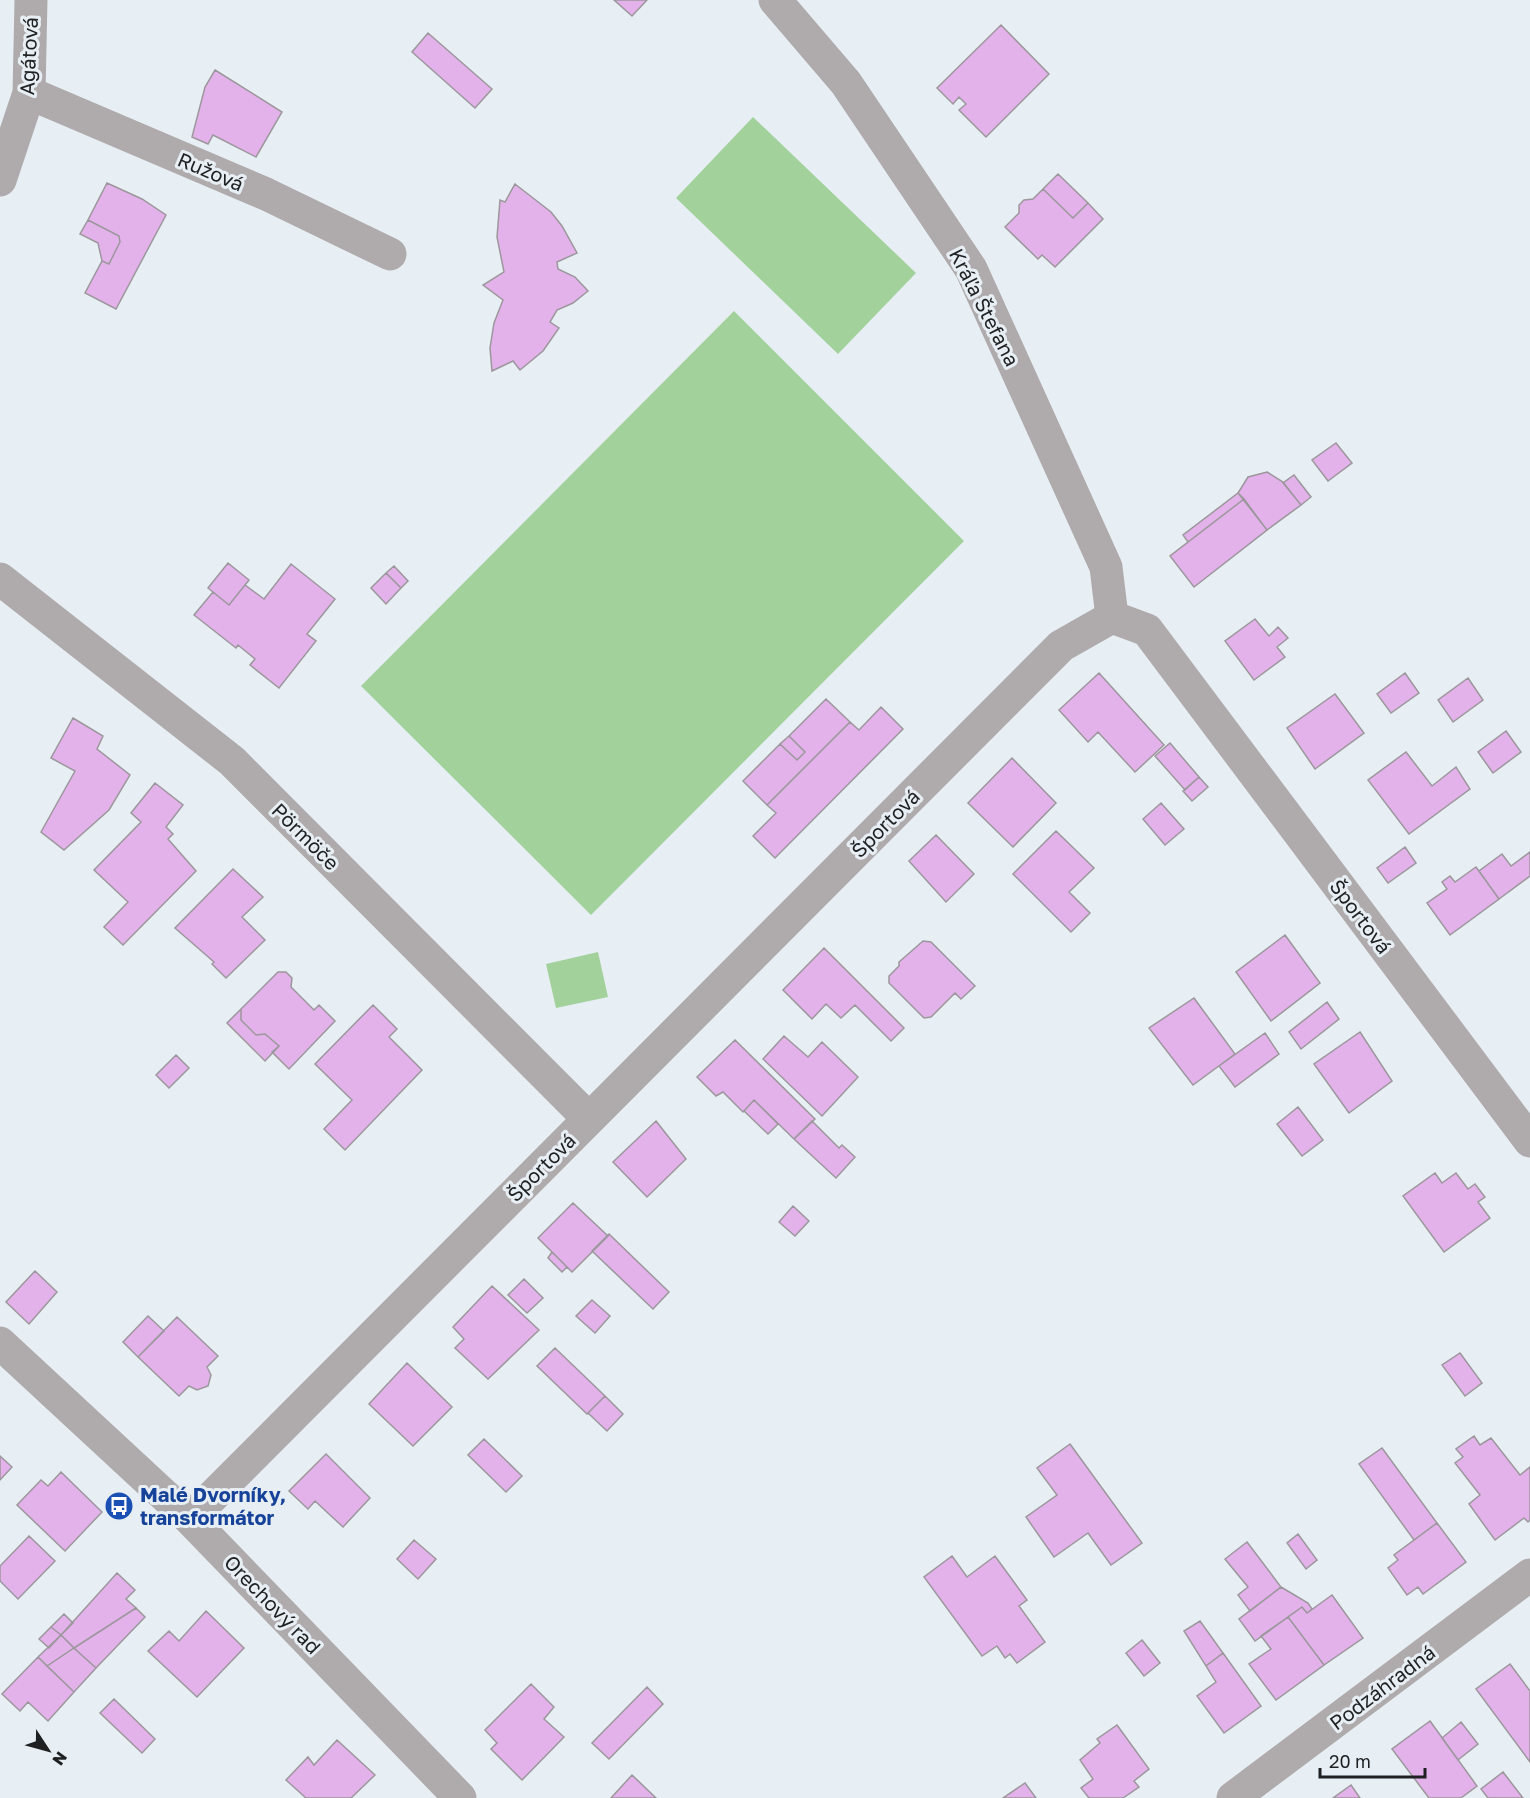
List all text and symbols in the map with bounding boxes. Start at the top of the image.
street label: Agátová [14,16,42,96]
street label: Ružová [175,146,247,196]
street label: Kráľa Štefana [945,244,1025,370]
street label: Športová [846,784,924,862]
street label: Pörmöče [267,797,345,875]
street label: Športová [1325,874,1397,958]
street label: Športová [502,1128,580,1206]
place label: Malé Dvorníky, transformátor [140,1482,286,1529]
bus stop icon: Malé Dvorníky, transformátor [103,1490,135,1522]
street label: Orechový rad [220,1550,326,1658]
street label: Podzáhradná [1325,1640,1439,1734]
north arrow [18,1720,78,1780]
scale bar [1320,1741,1425,1779]
text: N [48,1748,72,1770]
text: 20 m [1329,1750,1371,1772]

